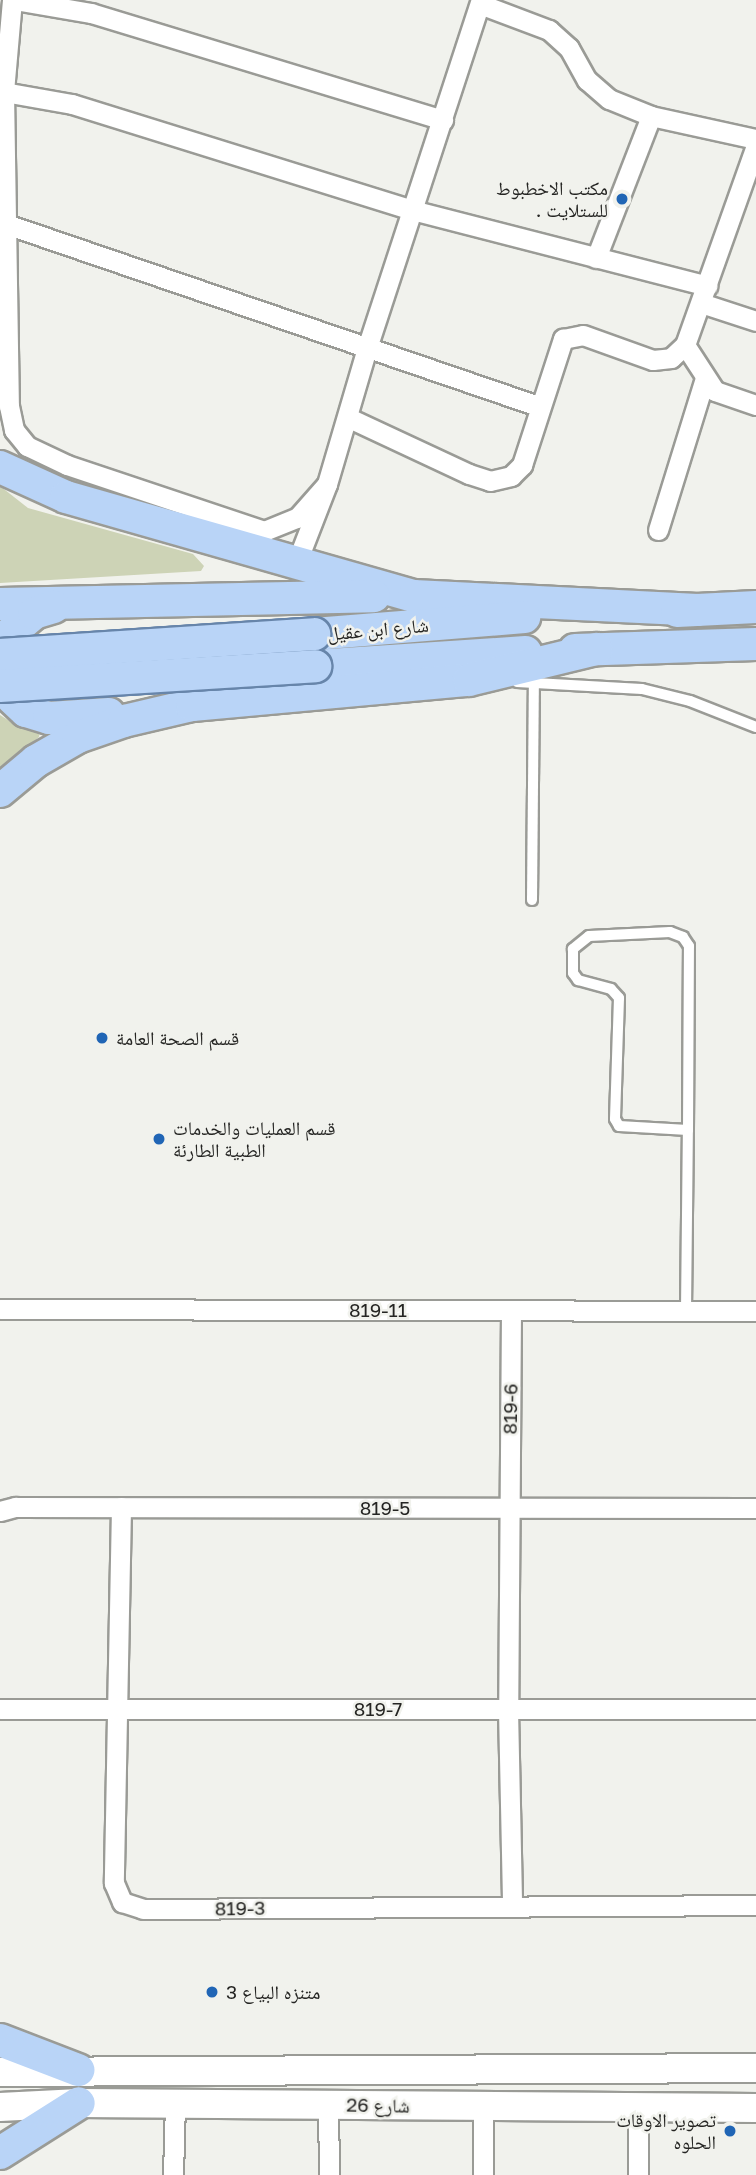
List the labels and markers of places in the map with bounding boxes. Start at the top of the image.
place label: مكتب الاخطبوط . للستلايت [496,177,608,221]
marker: مكتب الاخطبوط . للستلايت [614,191,630,207]
place label: قسم الصحة العامة [116,1027,239,1049]
marker: قسم الصحة العامة [94,1030,110,1046]
place label: قسم العمليات والخدمات الطبية الطارئة [173,1117,336,1161]
marker: قسم العمليات والخدمات الطبية الطارئة [151,1131,167,1147]
place label: متنزه البياع 3 [226,1981,320,2003]
marker: متنزه البياع 3 [204,1984,220,2000]
place label: تصوير الاوقات الحلوه [616,2109,716,2153]
marker: تصوير الاوقات الحلوه [722,2123,738,2139]

